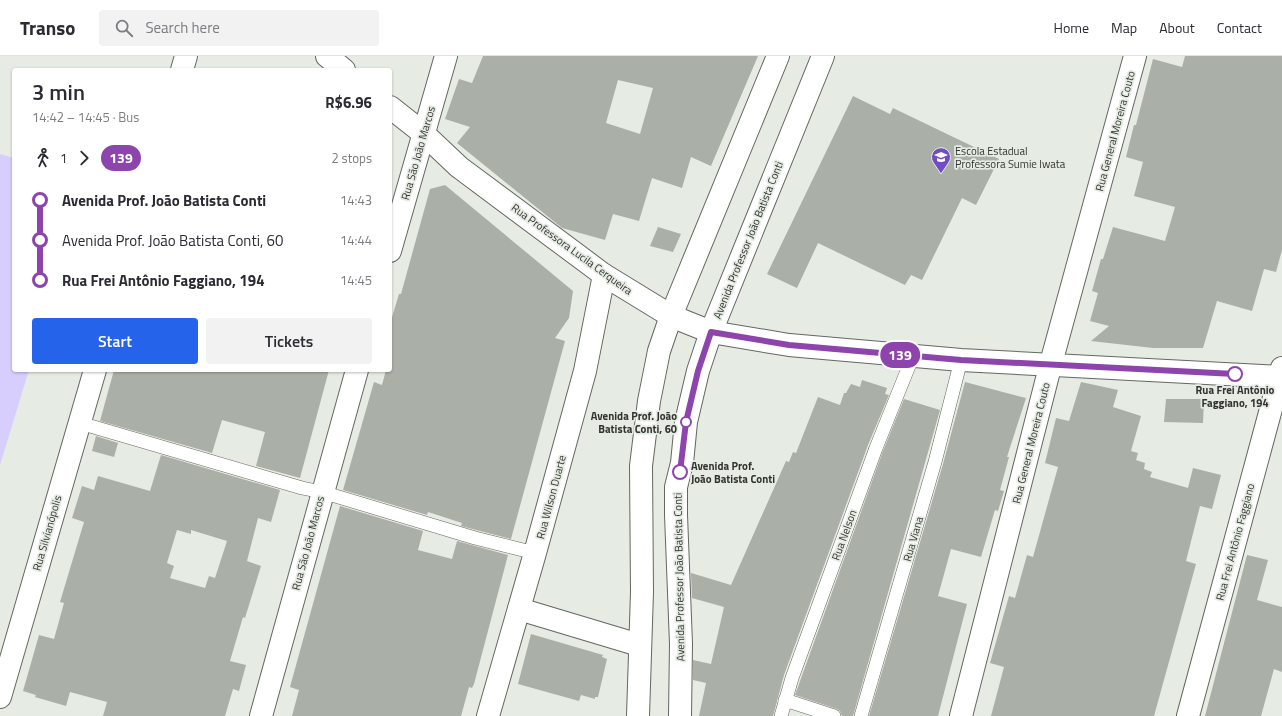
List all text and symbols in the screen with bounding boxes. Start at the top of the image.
search box [99,10,379,46]
text: Transo [20,13,75,42]
text: Search here [145,16,220,39]
icon: search [113,17,135,39]
text: Home [1054,17,1089,38]
text: Map [1111,17,1137,38]
text: About [1159,17,1195,38]
text: Contact [1217,17,1262,38]
street label: Rua General Moreira Couto [1091,69,1139,193]
text: 3 min [32,75,85,109]
text: R$6.96 [325,91,372,114]
street label: Rua São João Marcos [397,104,439,202]
text: 14:42 – 14:45 · Bus [32,107,139,127]
place label: Escola Estadual Professora Sumie Iwata [955,143,1066,172]
school or university icon: Escola Estadual Professora Sumie Iwata [930,146,952,174]
icon: walk [32,147,54,169]
icon: forward [73,147,95,169]
text: 139 [109,147,133,168]
text: 1 [60,148,67,168]
text: 2 stops [331,148,372,168]
street label: Avenida Professor João Batista Conti [709,159,787,321]
text: Avenida Prof. João Batista Conti [62,189,266,212]
text: 14:43 [340,190,372,210]
street label: Rua Professora Lucila Cerqueira [508,200,636,299]
text: Avenida Prof. João Batista Conti, 60 [62,229,283,252]
text: 14:44 [340,230,372,250]
text: Rua Frei Antônio Faggiano, 194 [62,269,265,292]
text: 14:45 [340,270,372,290]
button: Start [32,318,198,364]
button: Tickets [206,318,372,364]
line badge: 139 [877,342,923,368]
text: 139 [888,344,912,365]
marker: Rua Frei Antônio Faggiano, 194 [1227,366,1243,382]
street label: Rua General Moreira Couto [1008,381,1054,505]
place label: Rua Frei Antônio Faggiano, 194 [1196,382,1275,411]
place label: Avenida Prof. João Batista Conti, 60 [591,408,677,437]
marker: Avenida Prof. João Batista Conti, 60 [680,416,692,428]
street label: Rua Wilson Duarte [532,453,570,541]
place label: Avenida Prof. João Batista Conti [691,458,775,487]
marker: Avenida Prof. João Batista Conti [672,464,688,480]
street label: Rua Frei Antônio Faggiano [1212,481,1258,602]
street label: Rua Silvianópolis [29,493,65,573]
street label: Avenida Professor João Batista Conti [670,493,688,661]
street label: Rua São João Marcos [288,494,328,592]
street label: Rua Nelson [827,507,861,563]
street label: Rua Viana [899,514,927,563]

